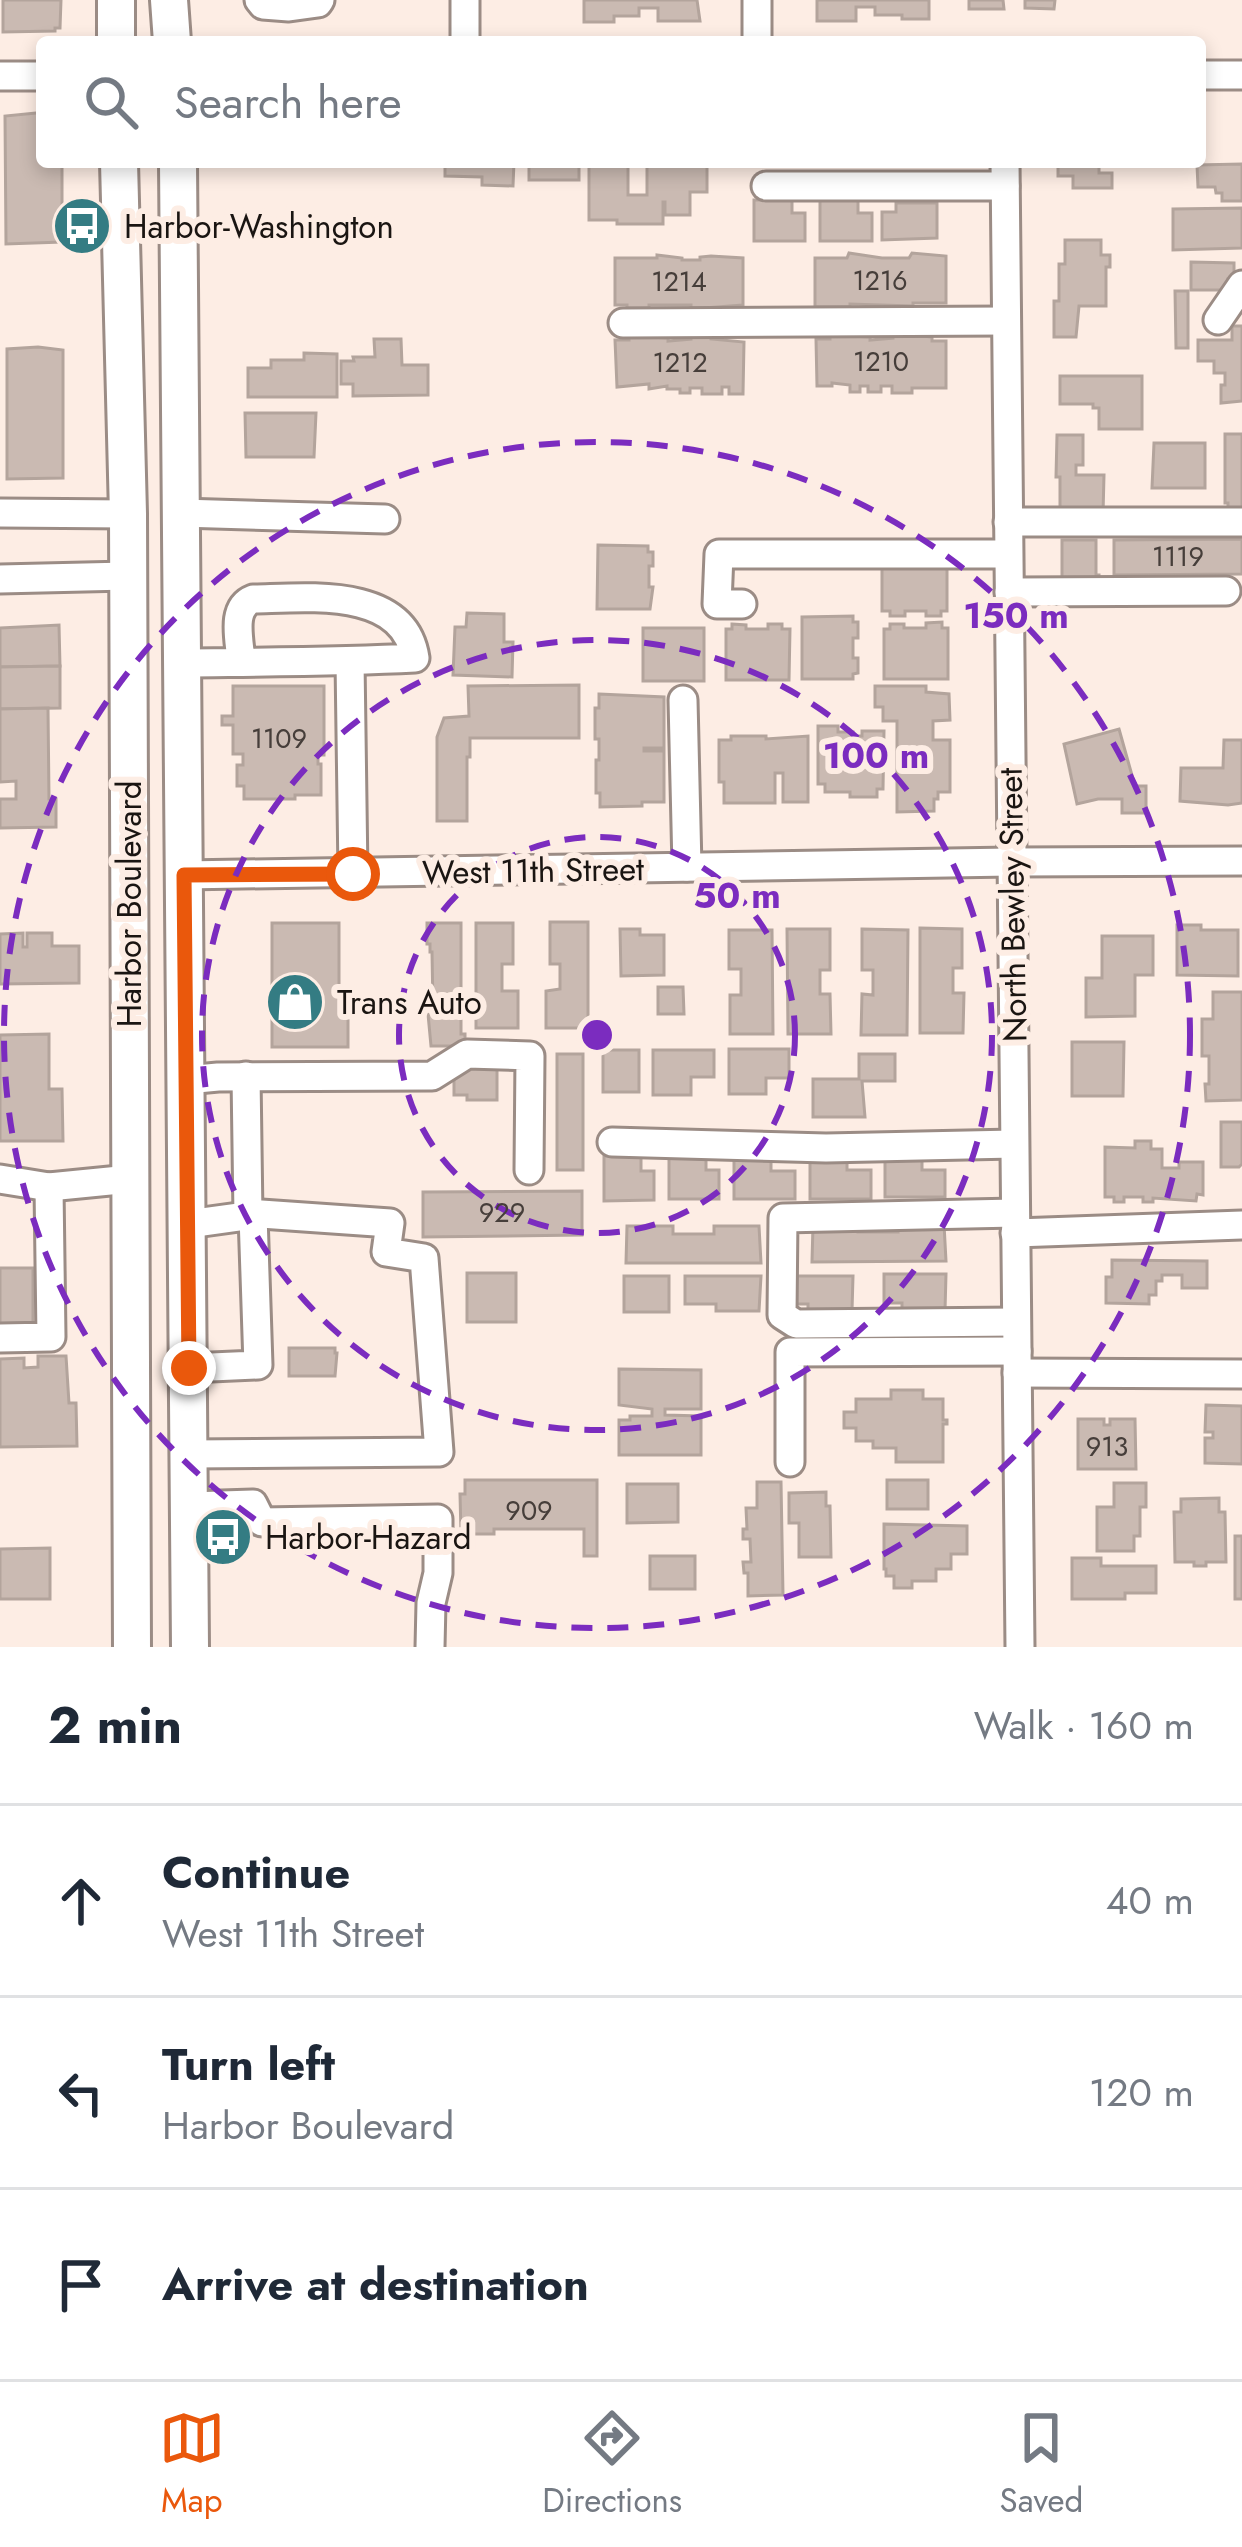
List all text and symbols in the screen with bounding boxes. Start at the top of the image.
search box [36,36,1206,168]
icon: search [78,69,144,135]
text: Search here [174,70,402,135]
bus stop icon: Harbor-Washington [51,195,113,257]
place label: Harbor-Washington [124,203,394,250]
house number: 1216 [852,261,908,300]
house number: 1214 [651,262,707,301]
house number: 1210 [853,342,909,381]
house number: 1212 [652,343,708,382]
house number: 1119 [1152,537,1204,576]
text: 150 m [963,589,1069,641]
house number: 1109 [251,719,307,758]
text: 100 m [823,729,929,781]
street label: North Bewley Street [987,767,1038,1043]
street label: Harbor Boulevard [106,780,153,1028]
street label: West 11th Street [422,845,644,896]
route start [326,847,380,901]
text: 50 m [693,869,781,921]
shop icon: Trans Auto [264,971,326,1033]
place label: Trans Auto [337,979,482,1026]
centre of rings [576,1014,618,1056]
house number: 929 [479,1193,525,1232]
route end [162,1341,216,1395]
house number: 913 [1086,1427,1128,1466]
house number: 909 [505,1491,553,1530]
bus stop icon: Harbor-Hazard [192,1506,254,1568]
place label: Harbor-Hazard [265,1514,472,1561]
text: 2 min [48,1688,182,1762]
text: Walk · 160 m [974,1697,1194,1754]
text: Continue [162,1840,350,1905]
icon: ahead [48,1868,114,1934]
text: 40 m [1106,1872,1194,1929]
text: West 11th Street [162,1905,424,1962]
text: Turn left [162,2032,335,2097]
icon: left [48,2060,114,2126]
text: 120 m [1089,2064,1194,2121]
text: Harbor Boulevard [162,2097,454,2154]
icon: arrive [48,2252,114,2318]
text: Arrive at destination [162,2252,589,2317]
tab: Map [159,2405,225,2524]
tab: Directions [542,2405,682,2524]
tab: Saved [1000,2405,1083,2524]

